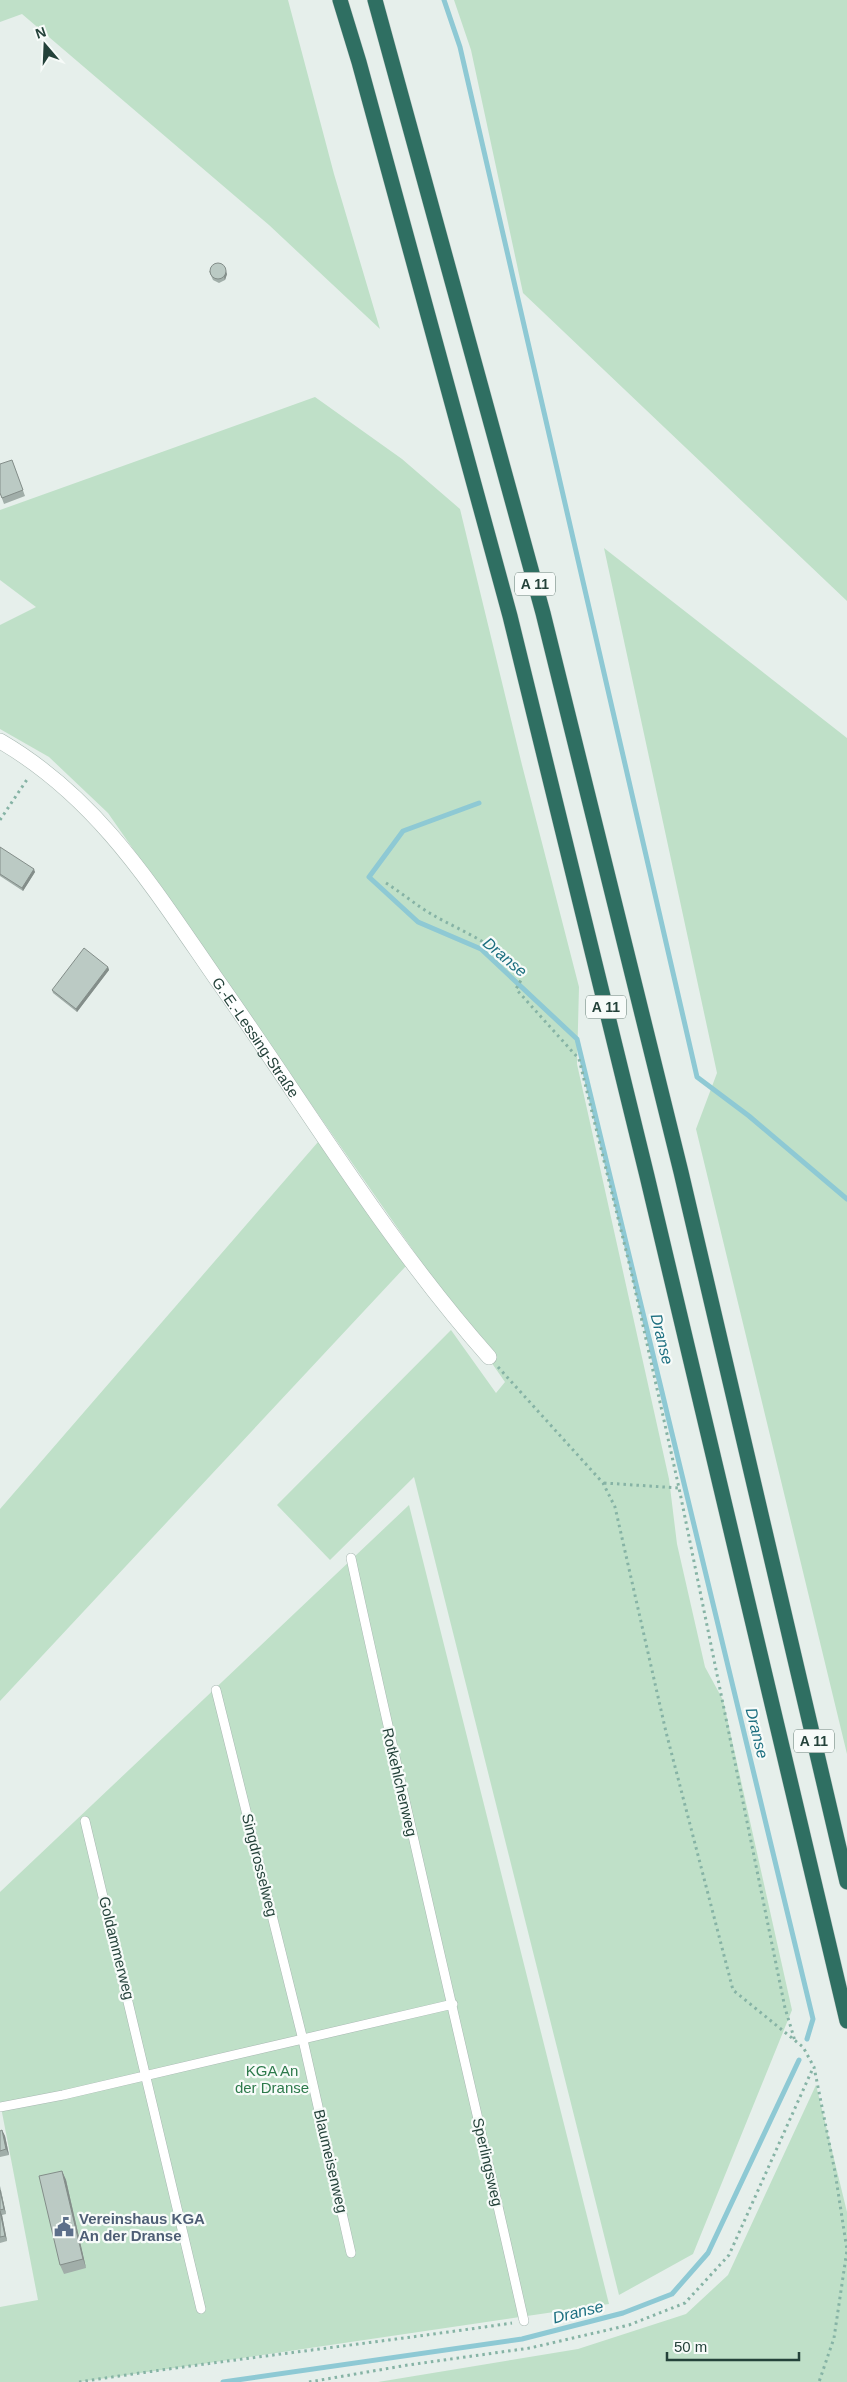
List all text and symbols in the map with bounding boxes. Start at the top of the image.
north arrow [20,20,70,70]
text: N [33,23,48,42]
road number: A 11 [515,572,555,596]
water label: Dranse [480,934,530,980]
street label: G.-E.-Lessing-Straße [209,974,303,1100]
road number: A 11 [586,996,626,1019]
water label: Dranse [648,1312,677,1366]
water label: Dranse [743,1706,772,1760]
street label: Rotkehlchenweg [379,1726,421,1838]
road number: A 11 [794,1730,834,1752]
street label: Singdrosselweg [239,1812,281,1918]
street label: Goldammerweg [96,1895,138,2001]
park label: KGA An der Dranse [235,2062,309,2096]
street label: Blaumeisenweg [311,2107,351,2215]
street label: Sperlingsweg [470,2116,506,2208]
place label: Vereinshaus KGA An der Dranse [79,2210,205,2244]
public building icon: Vereinshaus KGA An der Dranse [53,2216,75,2238]
water label: Dranse [551,2297,605,2326]
scale bar [667,2330,800,2362]
text: 50 m [674,2338,707,2355]

